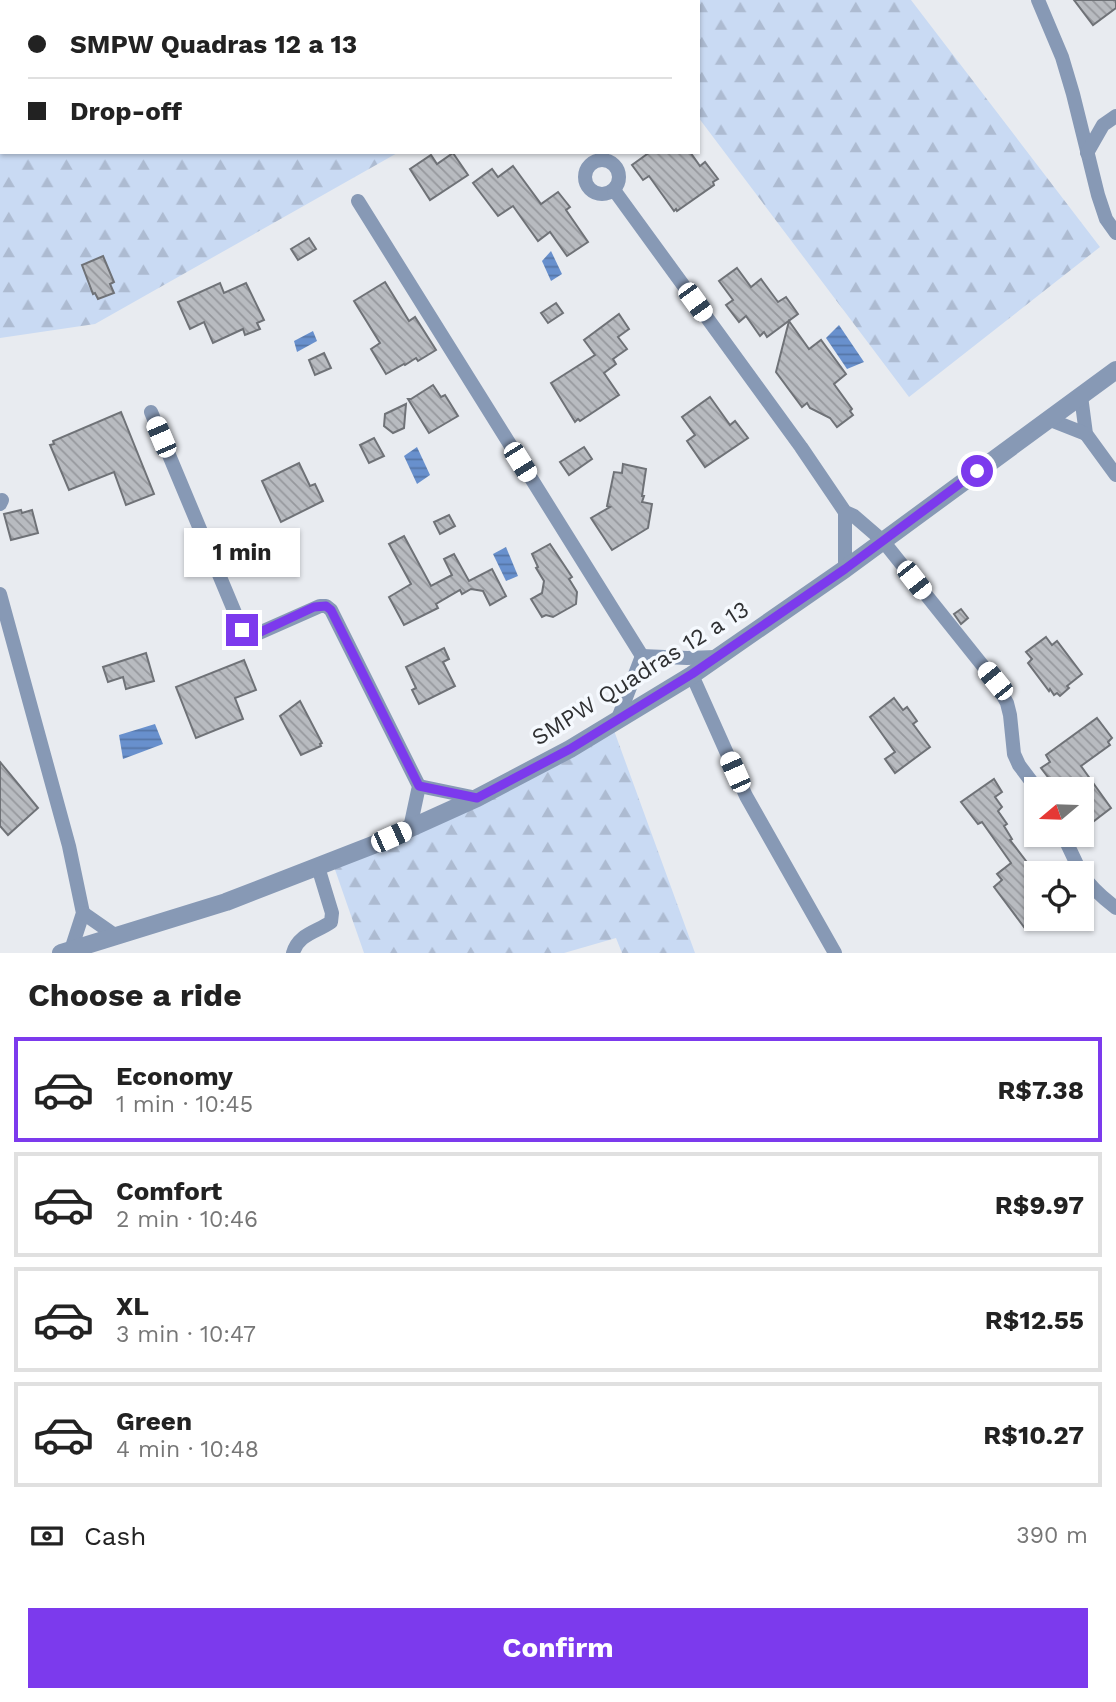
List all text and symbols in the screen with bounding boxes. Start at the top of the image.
text: SMPW Quadras 12 a 13 [70,29,357,59]
text: Drop-off [70,96,182,126]
car [675,279,716,325]
car [144,414,179,460]
car [500,439,541,485]
route start [961,455,993,487]
callout: 1 min [184,528,300,578]
text: 1 min [212,539,272,566]
car [893,557,936,603]
street label: SMPW Quadras 12 a 13 [527,596,754,751]
route end [226,614,258,646]
car [974,658,1017,704]
car [717,749,754,795]
north arrow [1024,777,1094,847]
map controls [1024,777,1094,931]
car [368,819,415,855]
button: locate [1024,861,1094,931]
text: Choose a ride [28,976,242,1014]
icon: car [32,1058,95,1121]
text: Economy [116,1061,233,1091]
text: R$7.38 [997,1075,1084,1105]
text: 1 min · 10:45 [116,1091,253,1118]
icon: car [32,1173,95,1236]
text: Comfort [116,1176,222,1206]
text: R$9.97 [995,1190,1084,1220]
text: 2 min · 10:46 [116,1206,258,1233]
icon: car [32,1288,95,1351]
text: XL [116,1291,149,1321]
text: R$12.55 [985,1305,1084,1335]
text: 3 min · 10:47 [116,1321,256,1348]
icon: car [32,1403,95,1466]
text: Green [116,1406,192,1436]
text: R$10.27 [983,1420,1084,1450]
text: 4 min · 10:48 [116,1436,259,1463]
icon: cash [28,1517,66,1555]
text: Cash [84,1521,146,1551]
text: 390 m [1016,1522,1088,1549]
button: Confirm [28,1608,1088,1688]

